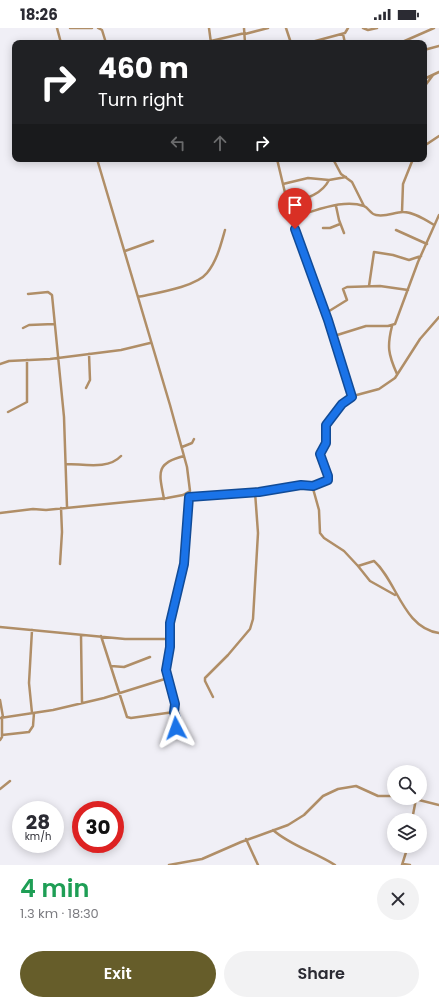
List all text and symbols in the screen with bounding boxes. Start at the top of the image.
text: 18:26 [20,4,58,25]
text: 460 m [98,49,189,88]
icon: right [32,56,84,108]
text: Turn right [98,87,184,112]
icon: left [167,132,189,154]
icon: ahead [209,132,231,154]
icon: right [251,132,273,154]
pin [278,188,312,229]
icon: arrive [284,194,306,216]
position arrow [155,707,197,749]
map controls [387,765,427,853]
button: search [387,765,427,805]
speed limit sign: 30 [72,801,124,853]
text: 28 [26,808,50,836]
button: layers [387,813,427,853]
text: km/h [25,829,51,844]
text: 4 min [20,872,89,905]
button: close [377,878,419,920]
text: 1.3 km · 18:30 [20,904,99,923]
button: Exit [20,951,216,997]
button: Share [224,951,419,997]

